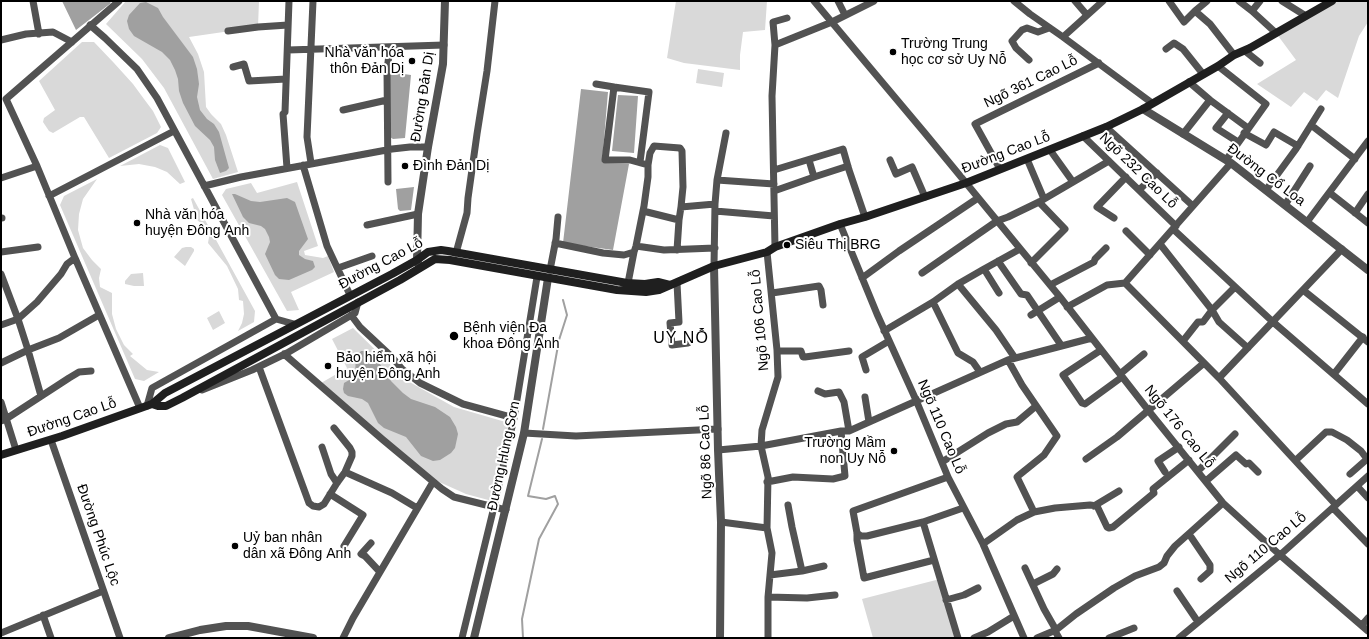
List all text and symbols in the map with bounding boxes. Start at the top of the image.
place label: Trường Trung học cơ sở Uy Nỗ [901,36,1006,68]
place label: Nhà văn hóa thôn Đản Dị [325,45,404,78]
marker: Trường Trung học cơ sở Uy Nỗ [888,47,898,57]
street label: Đường Đản Dị [408,51,438,143]
street label: Ngõ 361 Cao Lỗ [981,52,1081,112]
marker: Nhà văn hóa thôn Đản Dị [407,56,417,66]
street label: Đường Cao Lỗ [959,128,1053,178]
street label: Ngõ 232 Cao Lỗ [1095,130,1181,212]
street label: Đường Cổ Loa [1224,140,1308,210]
place label: Đình Đản Dị [413,158,489,174]
marker: Đình Đản Dị [400,161,410,171]
place label: Nhà văn hóa huyện Đông Anh [145,207,249,240]
marker: Nhà văn hóa huyện Đông Anh [132,218,142,228]
street label: Đường Cao Lỗ [336,235,426,293]
place label: Siêu Thị BRG [795,237,881,253]
marker: Siêu Thị BRG [782,240,792,250]
street label: Ngõ 106 Cao Lỗ [747,268,773,372]
place label: Bệnh viện Đa khoa Đông Anh [463,320,560,352]
district label: UY NỖ [653,329,709,349]
marker: Bệnh viện Đa khoa Đông Anh [448,330,460,342]
place label: Bảo hiểm xã hội huyện Đông Anh [336,350,440,382]
marker: Bảo hiểm xã hội huyện Đông Anh [323,361,333,371]
street label: Ngõ 110 Cao Lỗ [914,377,968,477]
street label: Ngõ 176 Cao Lỗ [1140,382,1218,472]
street label: Đường Cao Lỗ [25,395,119,441]
street label: Đường Hùng Sơn [484,400,524,512]
street label: Ngõ 86 Cao Lỗ [696,405,716,499]
place label: Trường Mầm non Uy Nỗ [804,435,886,468]
marker: Trường Mầm non Uy Nỗ [889,446,899,456]
street label: Đường Phúc Lộc [73,482,123,588]
street label: Ngõ 110 Cao Lỗ [1222,509,1310,587]
place label: Uỷ ban nhân dân xã Đông Anh [243,530,351,562]
marker: Uỷ ban nhân dân xã Đông Anh [230,541,240,551]

